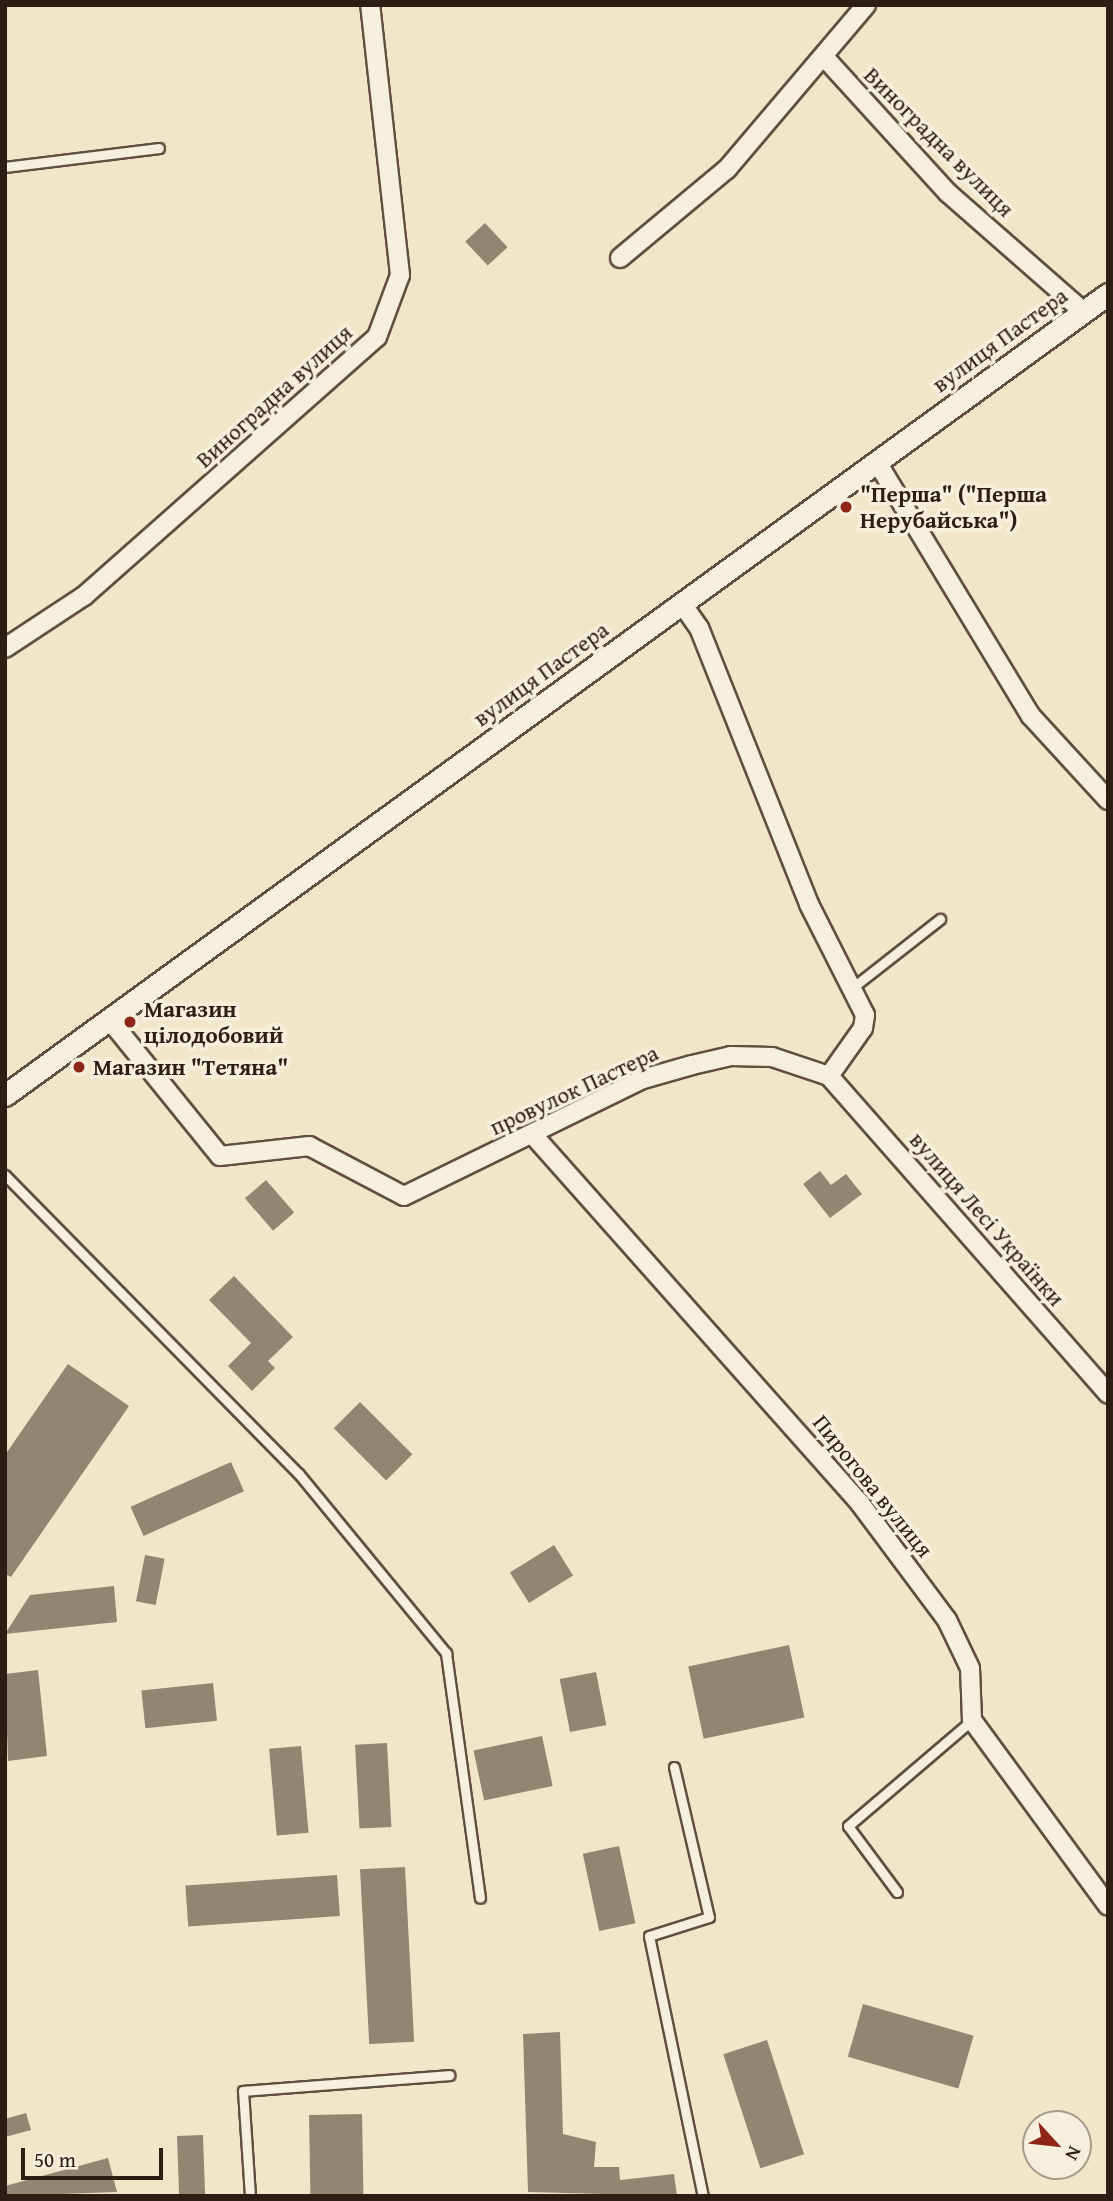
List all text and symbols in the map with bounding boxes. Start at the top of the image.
street label: Виноградна вулиця [858,61,1020,223]
street label: вулиця Пастера [927,282,1073,398]
street label: Виноградна вулиця [190,319,358,473]
place label: "Перша" ("Перша Нерубайська") [860,480,1047,534]
marker: "Перша" ("Перша Нерубайська") [838,499,854,515]
street label: вулиця Пастера [468,616,614,732]
place label: Магазин цілодобовий [144,995,283,1049]
marker: Магазин цілодобовий [122,1014,138,1030]
street label: провулок Пастера [485,1039,663,1141]
place label: Магазин "Тетяна" [93,1053,288,1081]
marker: Магазин "Тетяна" [71,1059,87,1075]
street label: вулиця Лесі Українки [904,1126,1070,1312]
street label: Пирогова вулиця [807,1409,939,1563]
north arrow [1022,2110,1092,2180]
scale bar [24,2134,166,2178]
text: N [1059,2142,1089,2166]
text: 50 m [34,2144,76,2175]

